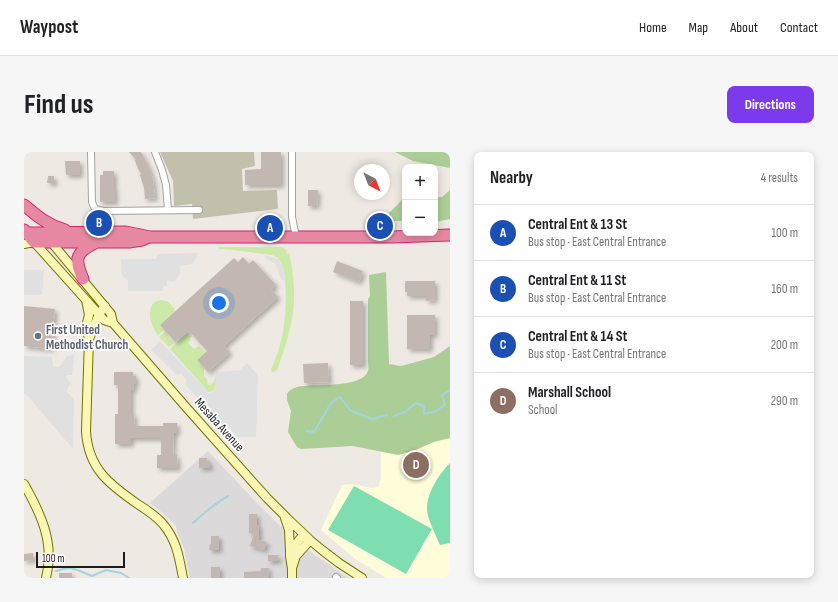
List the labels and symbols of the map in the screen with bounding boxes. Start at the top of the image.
north arrow [354,164,390,200]
pin: B [86,208,112,238]
pin: C [367,211,393,241]
pin: A [257,213,283,243]
your location [209,293,229,313]
place label: First United Methodist Church [46,322,129,353]
marker: First United Methodist Church [33,331,43,341]
street label: Mesaba Avenue [191,394,248,455]
pin: D [403,450,429,480]
scale bar [36,550,125,569]

